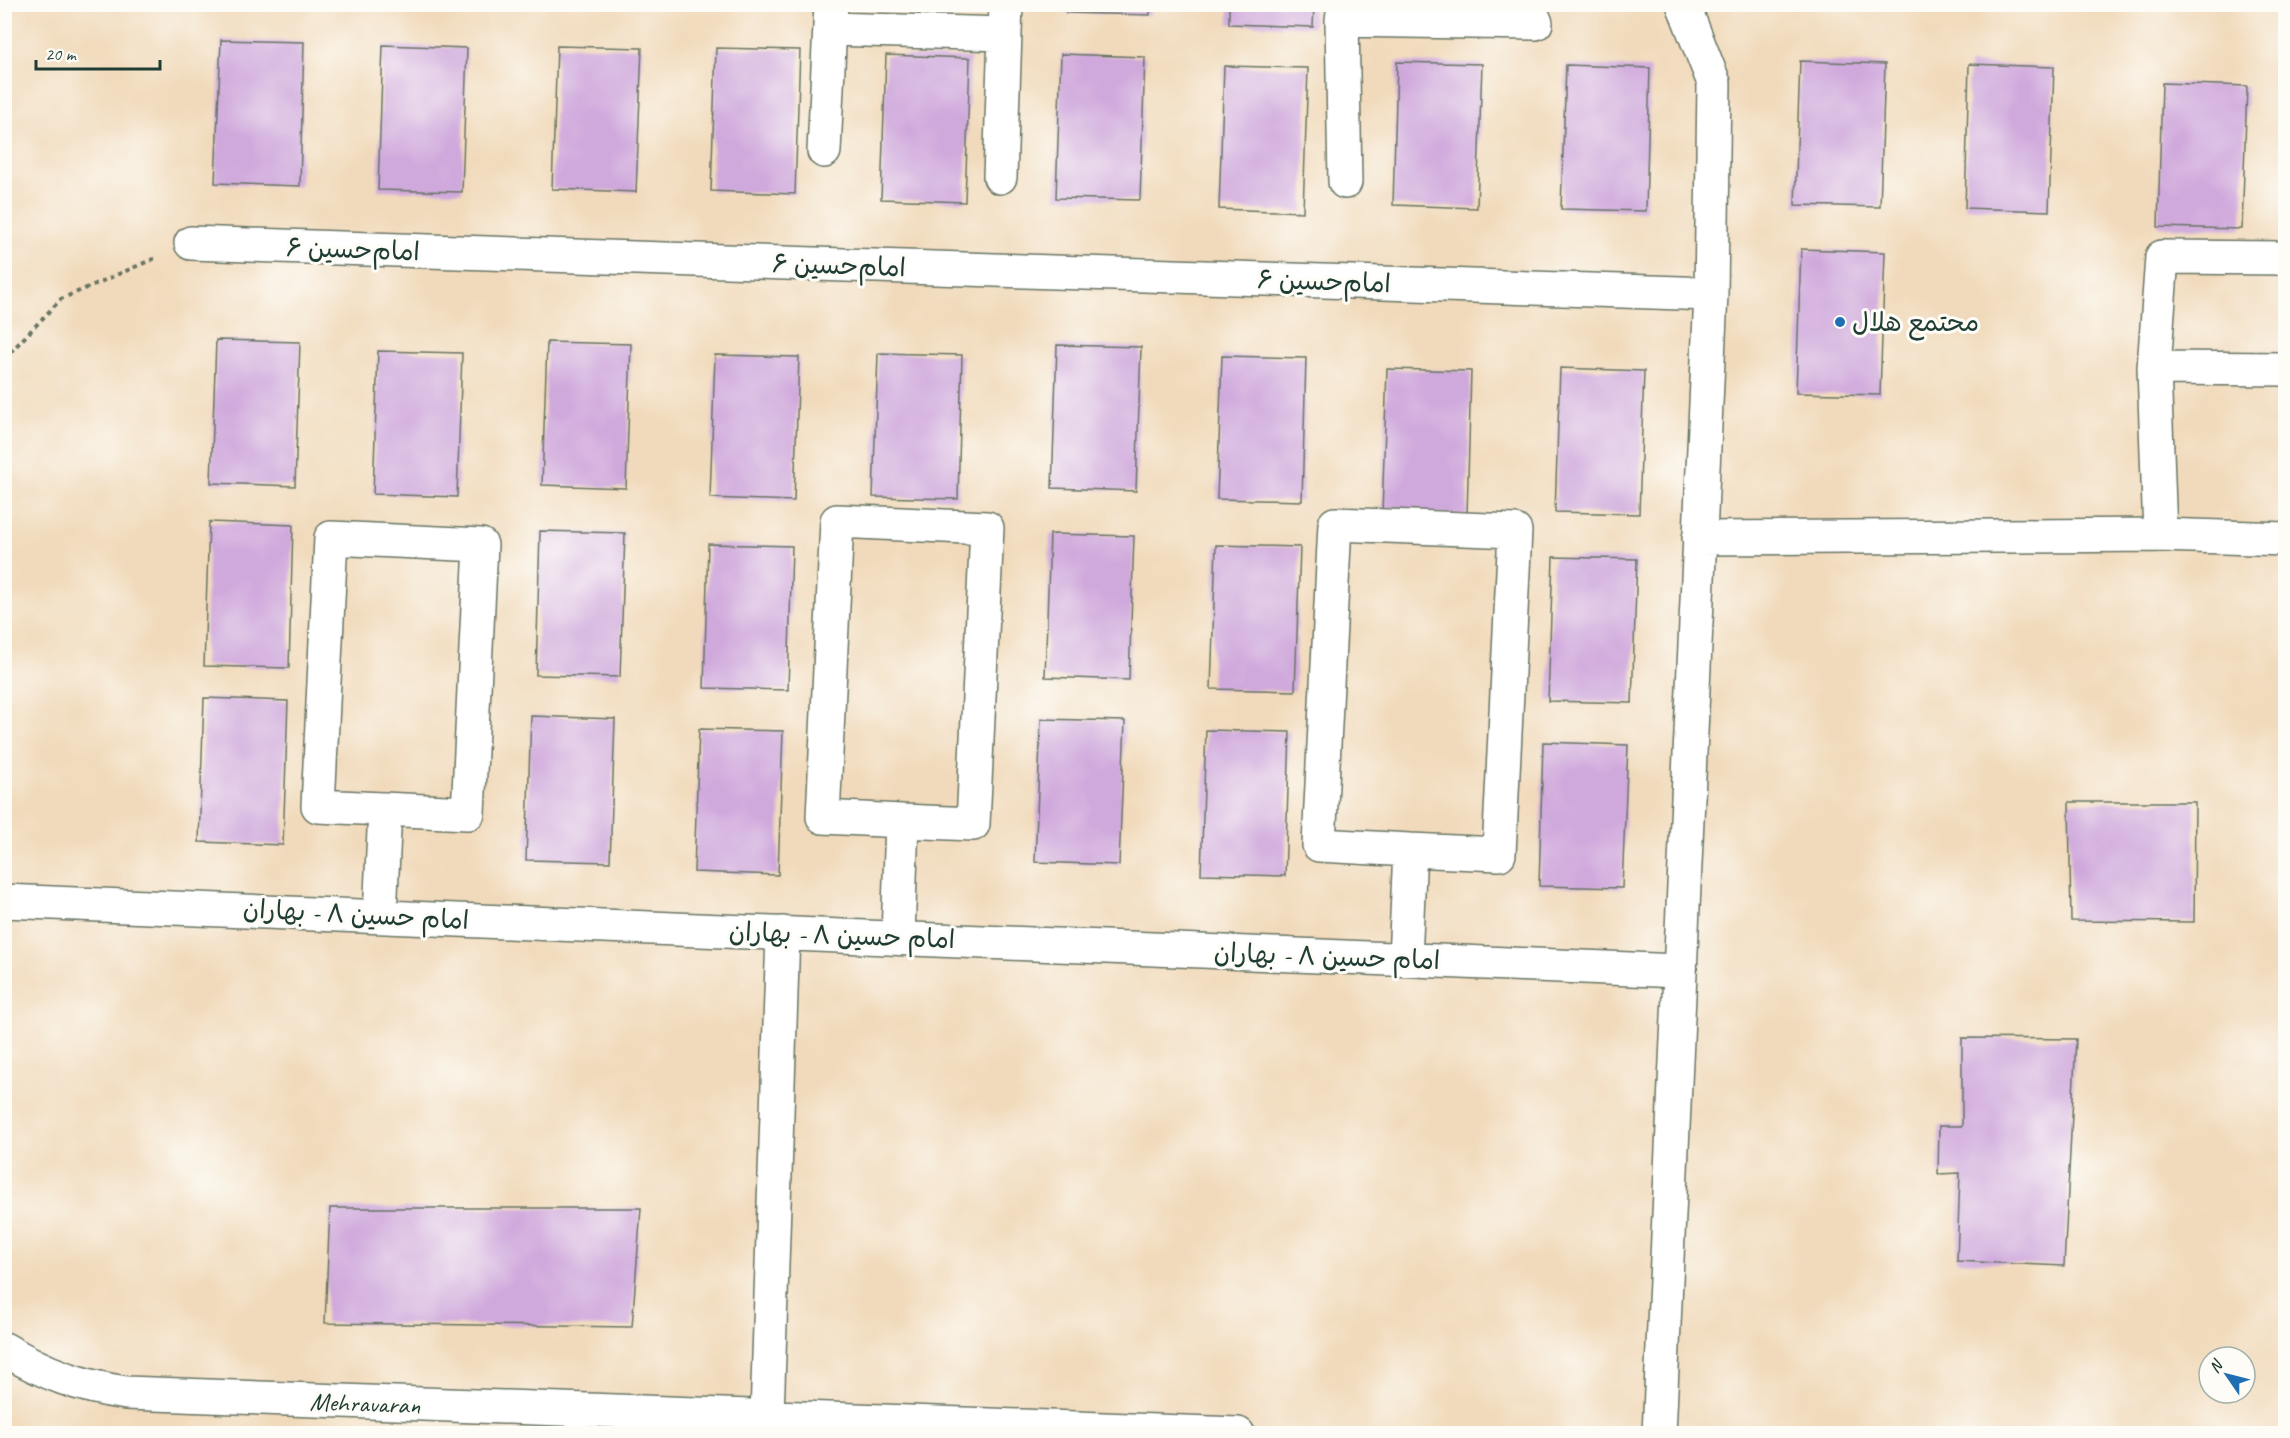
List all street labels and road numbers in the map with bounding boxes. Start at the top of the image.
street label: امام‌حسین ۶ [285,231,421,271]
street label: امام‌حسین ۶ [771,247,907,287]
street label: امام‌حسین ۶ [1256,263,1392,303]
street label: امام حسین ۸ - بهاران [242,892,470,940]
street label: امام حسین ۸ - بهاران [728,915,956,959]
street label: امام حسین ۸ - بهاران [1213,936,1441,980]
street label: Mehravaran [309,1385,421,1422]

